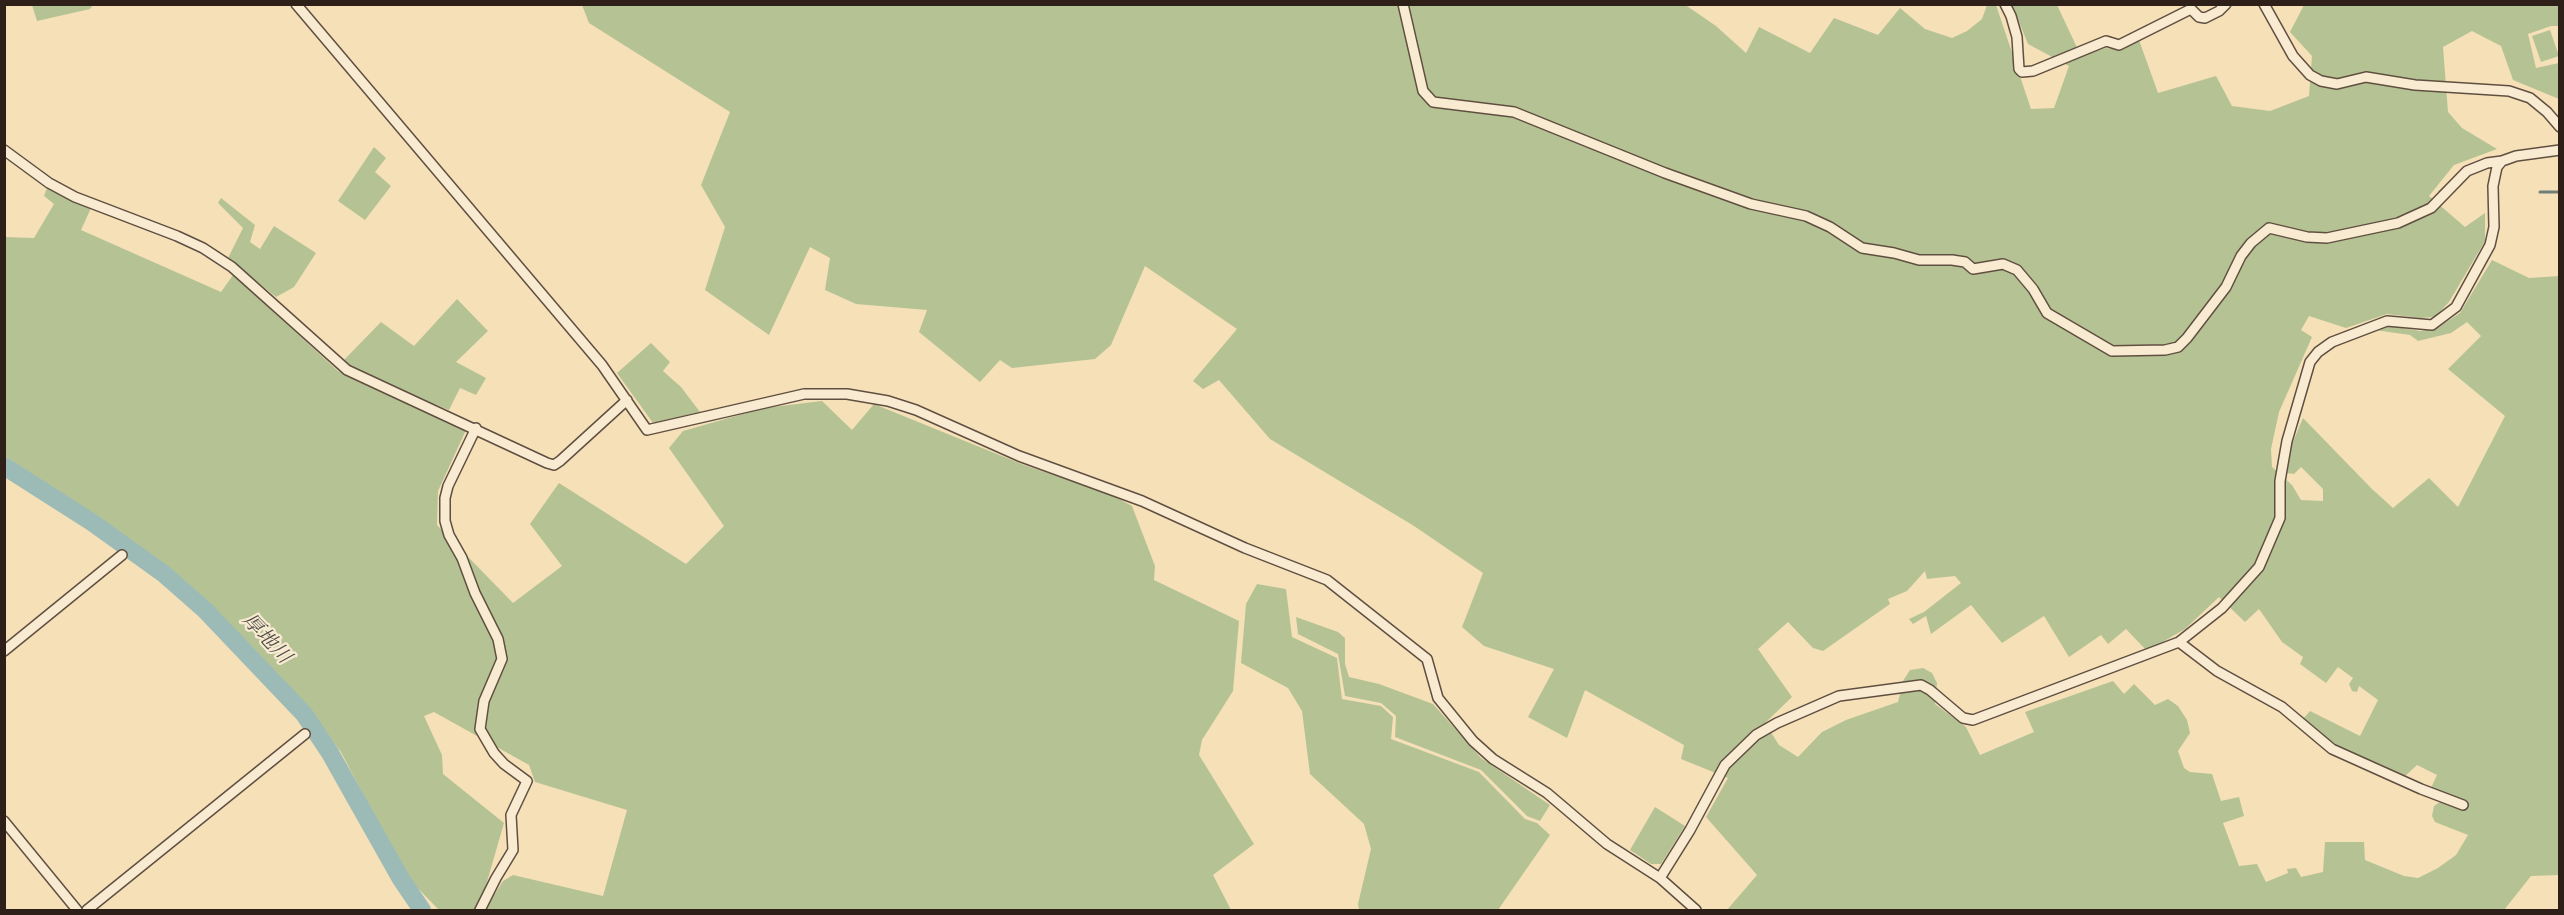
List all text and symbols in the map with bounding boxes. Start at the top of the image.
water label: 厚地川 [236,610,294,670]

